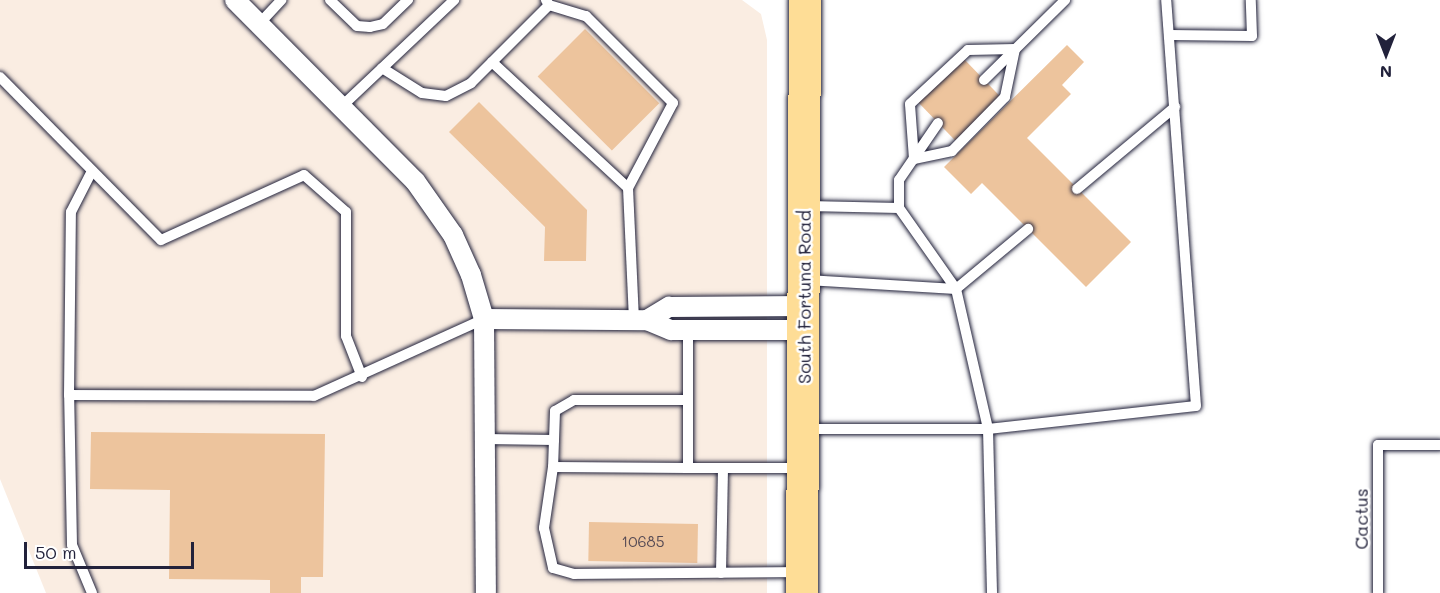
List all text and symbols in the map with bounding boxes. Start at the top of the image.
north arrow [1356,24,1416,84]
text: N [1380,62,1392,83]
street label: South Fortuna Road [793,210,815,384]
street label: Cactus [1350,488,1372,550]
scale bar [27,530,196,568]
house number: 10685 [622,533,664,551]
text: 50 m [35,540,77,564]

